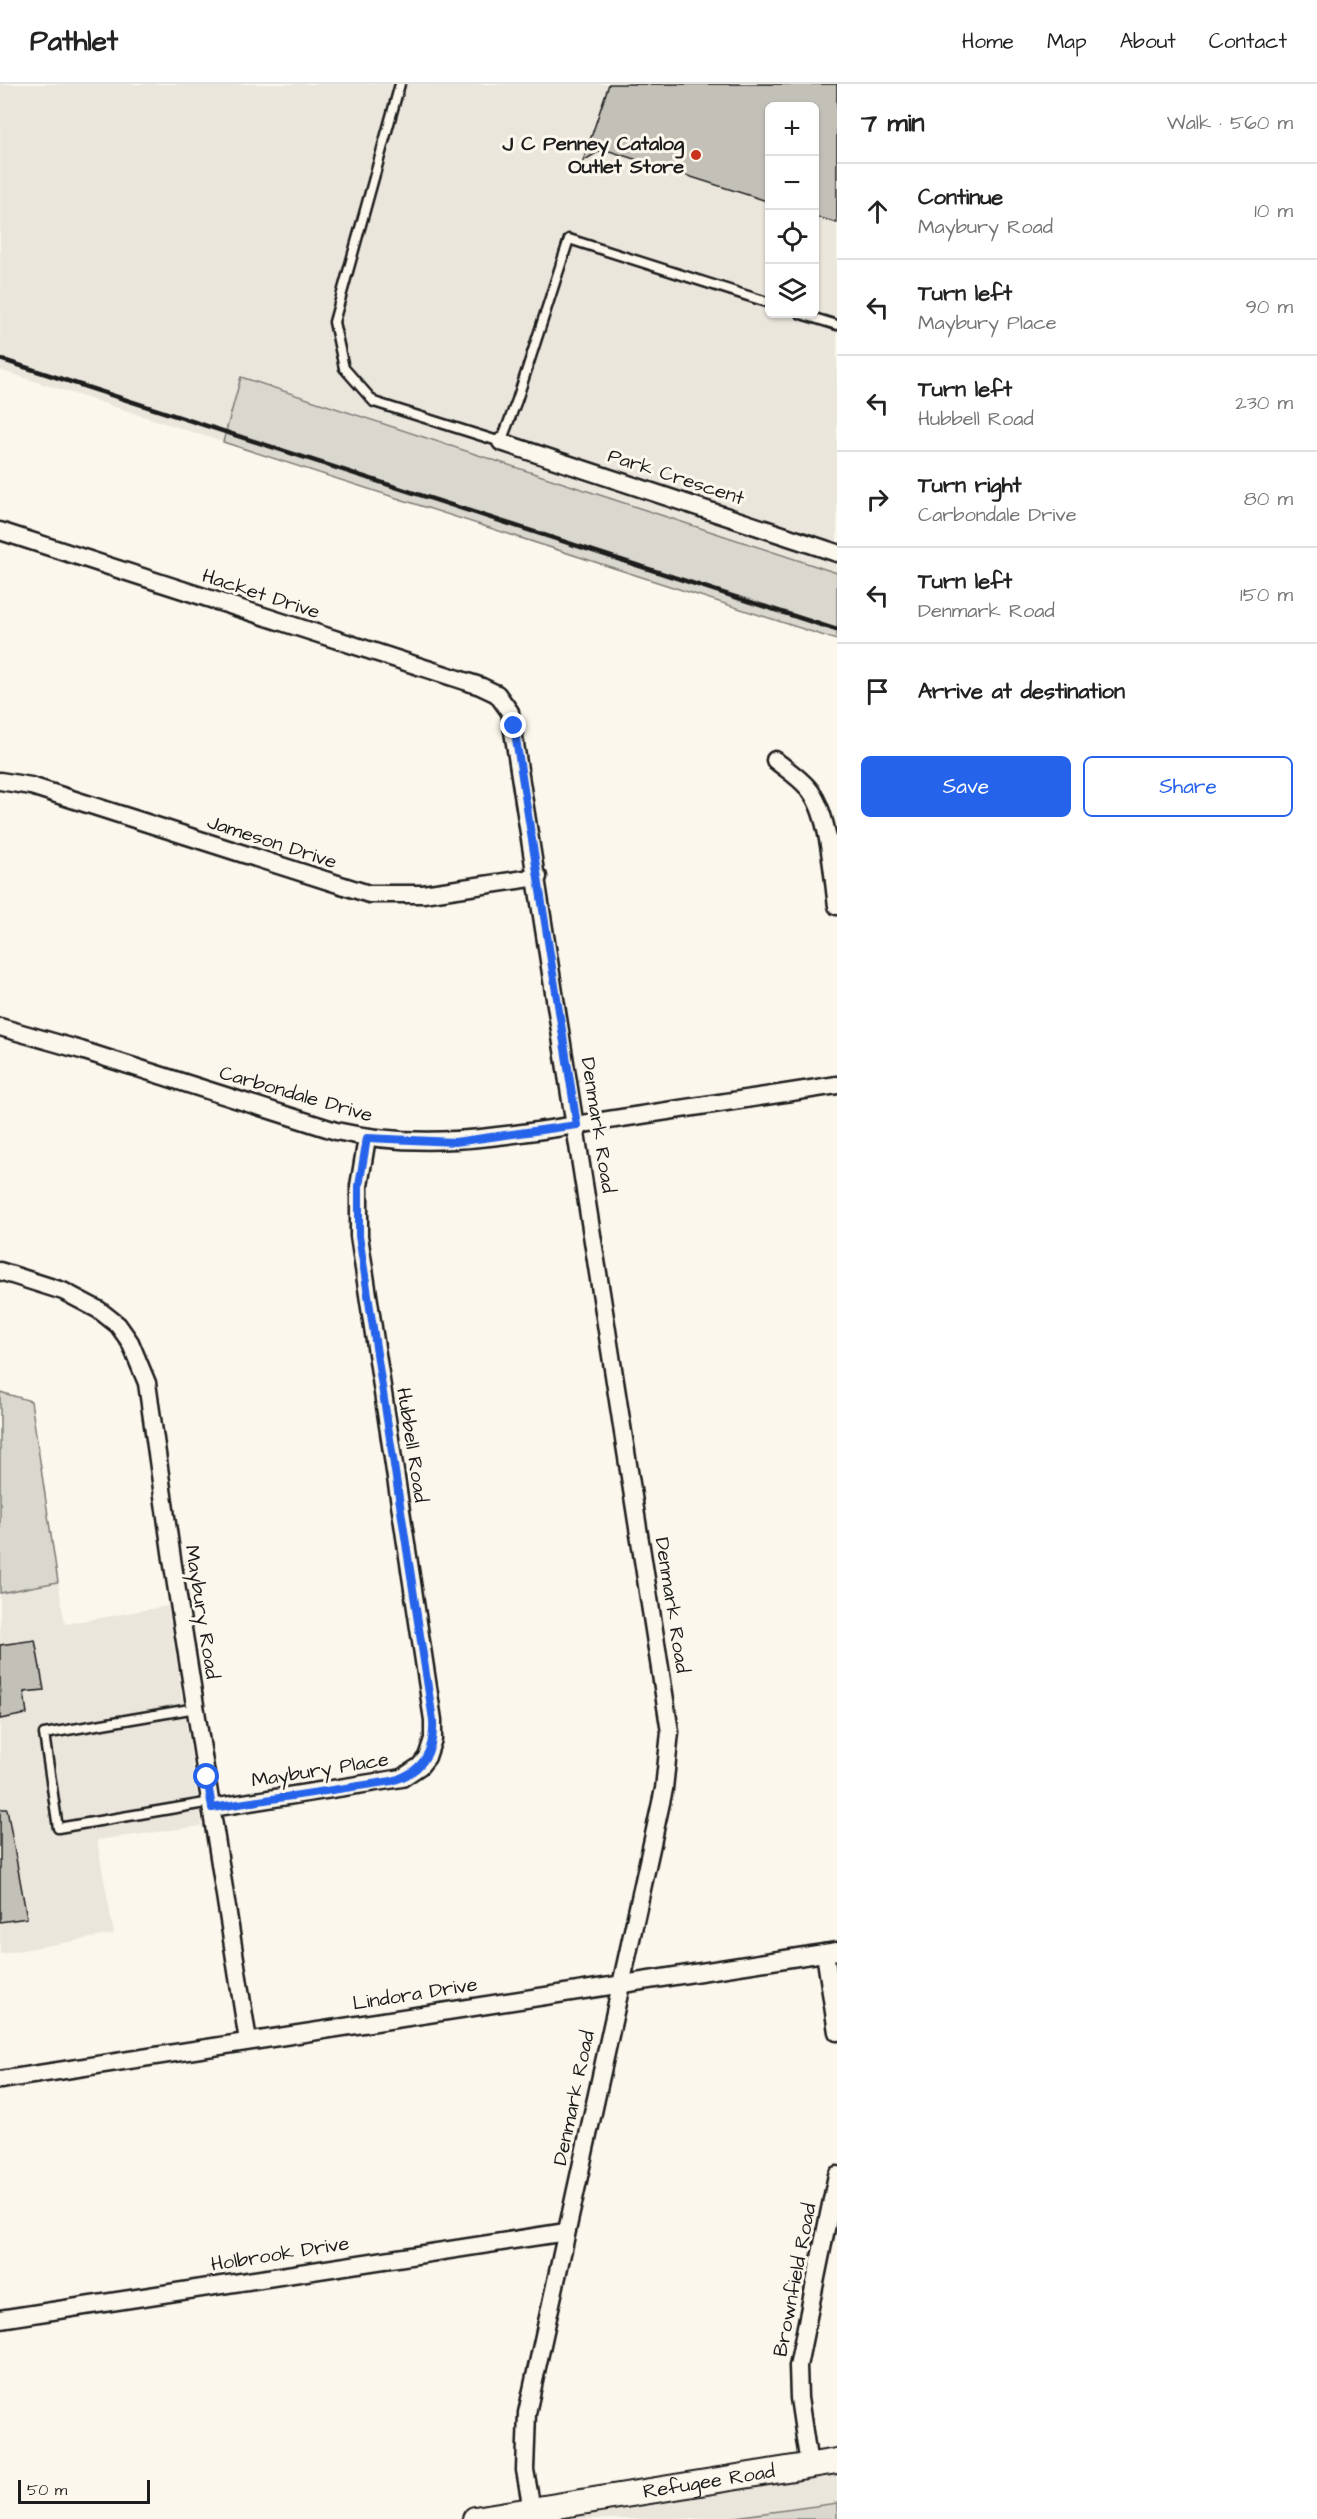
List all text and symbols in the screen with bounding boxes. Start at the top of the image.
text: Pathlet [30,22,118,61]
text: Home [962,27,1014,56]
text: Map [1047,27,1087,56]
text: About [1120,27,1176,56]
text: Contact [1209,27,1287,56]
map controls [765,102,819,318]
button: + [765,102,819,156]
text: 7 min [861,105,925,141]
text: Walk · 560 m [1167,109,1293,137]
place label: J C Penney Catalog Outlet Store [502,130,685,181]
marker: J C Penney Catalog Outlet Store [689,148,703,162]
button: − [765,156,819,210]
text: Continue [918,182,1003,213]
icon: ahead [861,195,894,228]
text: 10 m [1254,197,1293,225]
button: locate [765,210,819,264]
text: Maybury Road [918,213,1053,241]
button: layers [765,264,819,318]
text: Turn left [918,278,1012,309]
icon: left [861,291,894,324]
text: 90 m [1245,293,1293,321]
text: Maybury Place [918,309,1057,337]
text: Turn left [918,374,1012,405]
icon: left [861,387,894,420]
text: 230 m [1235,389,1293,417]
text: Hubbell Road [918,405,1034,433]
street label: Park Crescent [604,442,748,512]
text: Turn right [918,470,1021,501]
icon: right [861,483,894,516]
text: 80 m [1244,485,1293,513]
text: Carbondale Drive [918,501,1076,529]
street label: Hacket Drive [198,562,324,626]
text: Turn left [918,566,1012,597]
icon: left [861,579,894,612]
text: 150 m [1240,581,1293,609]
text: Denmark Road [918,597,1055,625]
icon: arrive [861,675,894,708]
text: Arrive at destination [918,676,1125,707]
route end [500,712,526,738]
button: Save [861,756,1071,817]
button: Share [1083,756,1293,817]
street label: Jameson Drive [204,808,341,876]
street label: Denmark Road [573,1055,623,1195]
street label: Carbondale Drive [216,1059,376,1129]
street label: Hubbell Road [389,1386,435,1504]
street label: Denmark Road [647,1535,697,1675]
street label: Maybury Road [177,1543,226,1681]
street label: Maybury Place [249,1745,391,1796]
route start [193,1763,219,1789]
street label: Lindora Drive [351,1970,479,2018]
street label: Denmark Road [546,2028,602,2168]
street label: Brownfield Road [766,2201,824,2359]
street label: Holbrook Drive [209,2229,351,2279]
street label: Refugee Road [641,2457,777,2506]
scale bar [18,2477,150,2504]
text: 50 m [27,2479,67,2501]

